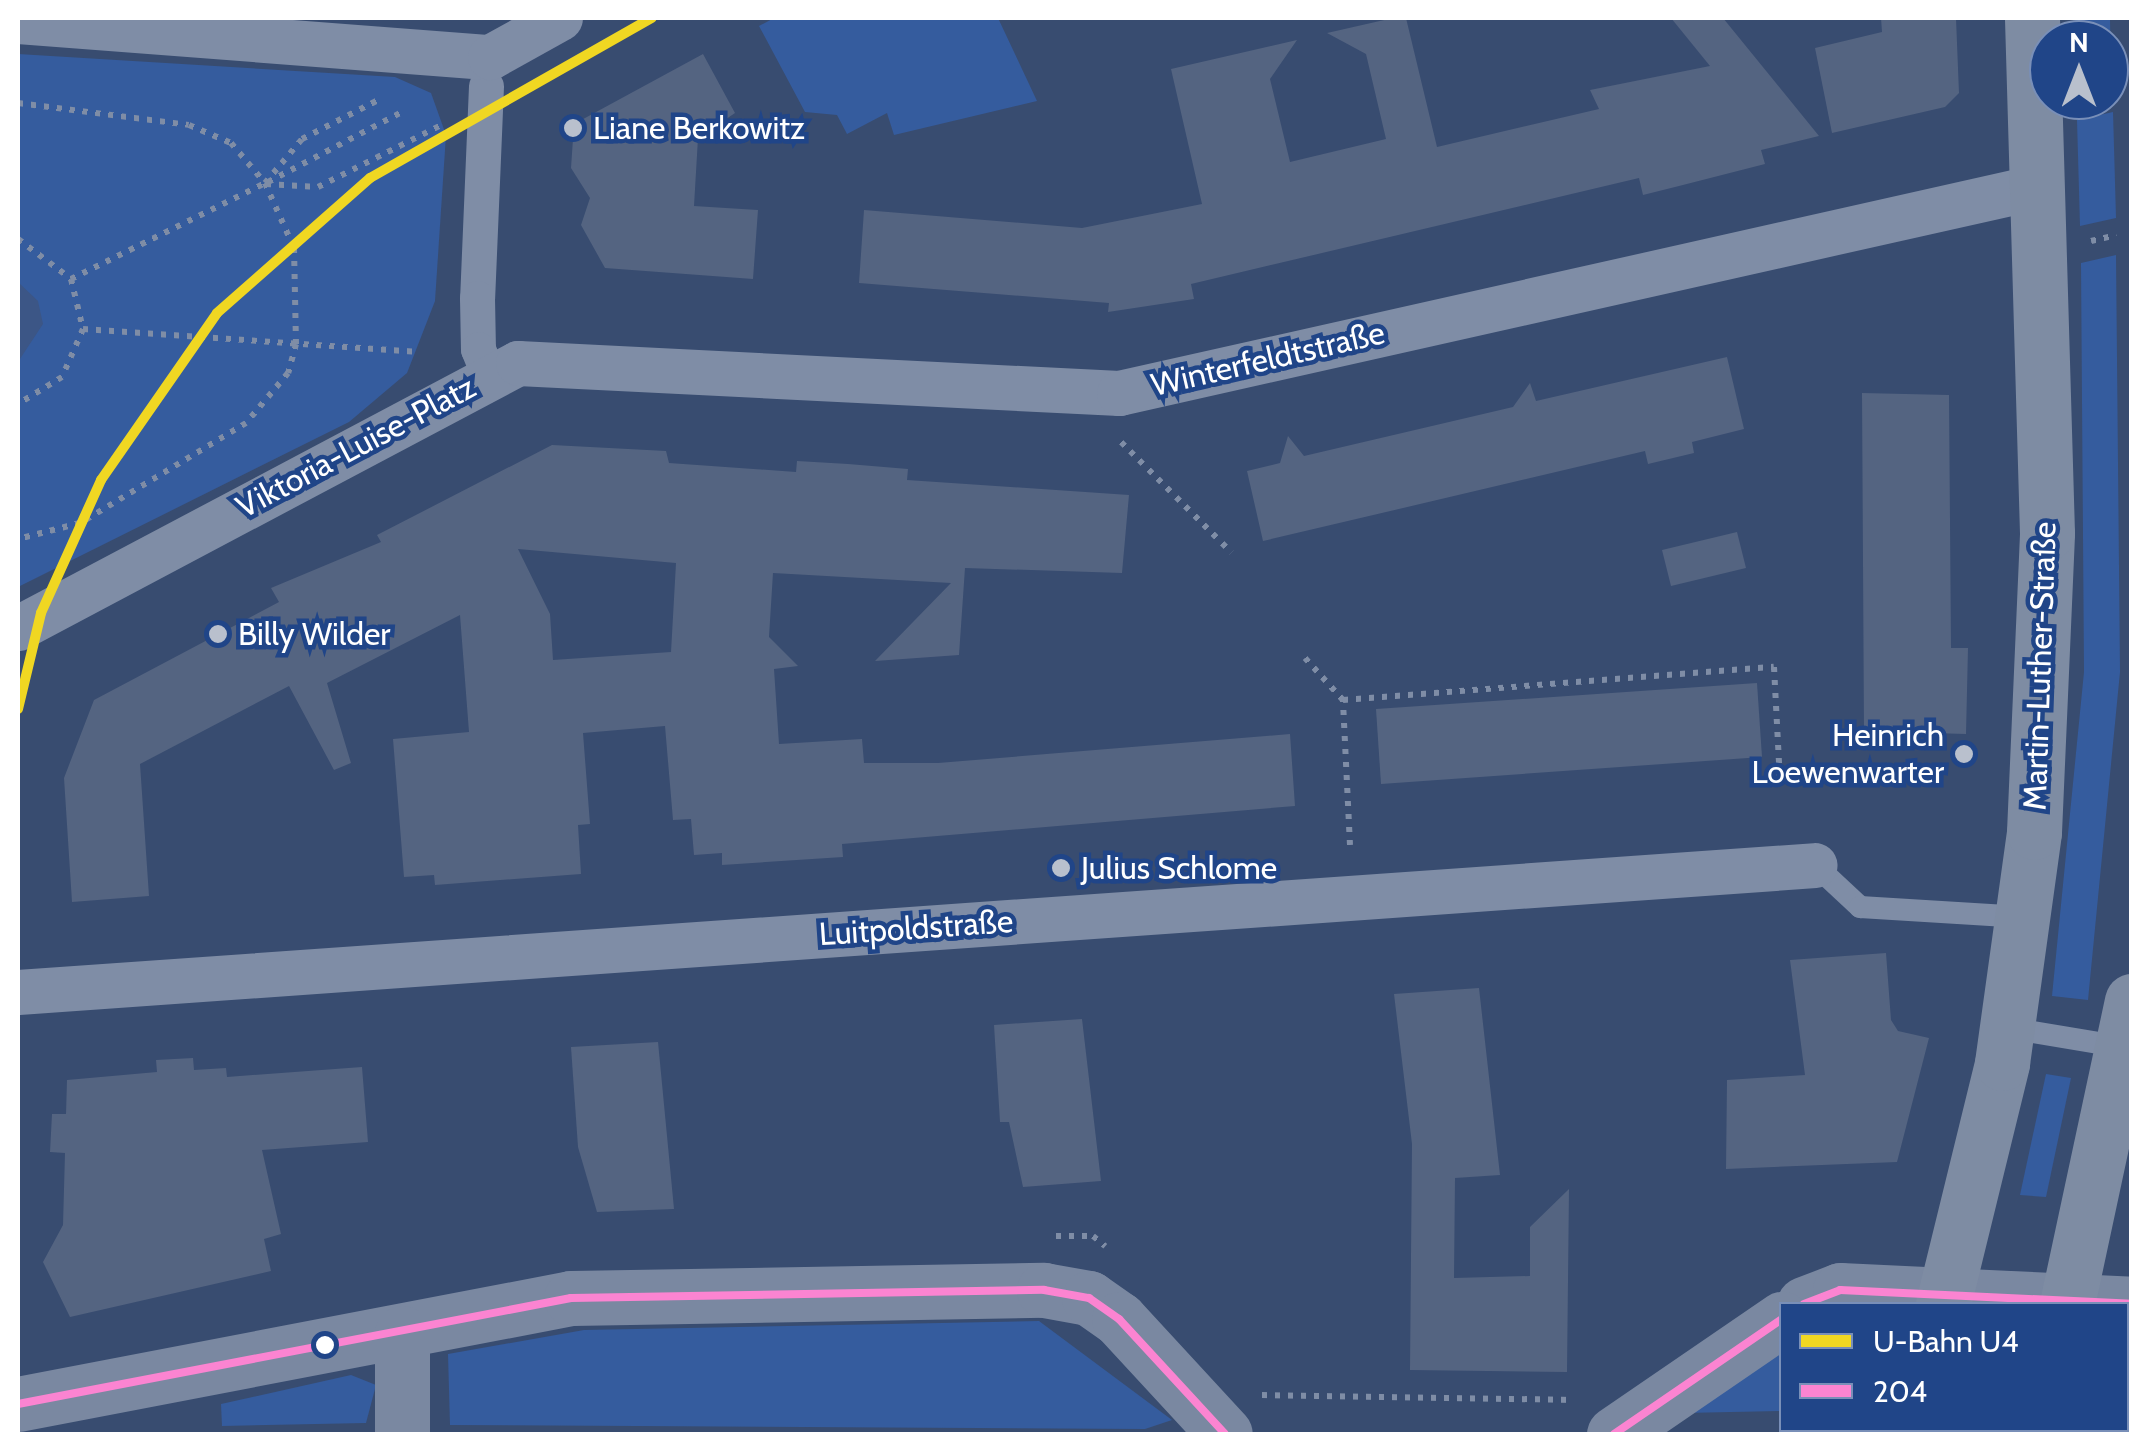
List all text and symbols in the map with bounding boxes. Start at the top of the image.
north arrow [2029,20,2129,120]
text: N [2069,25,2089,59]
place label: Liane Berkowitz [593,109,805,147]
marker: Liane Berkowitz [562,117,584,139]
street label: Winterfeldtstraße [1148,313,1388,405]
street label: Viktoria-Luise-Platz [230,368,482,526]
street label: Martin-Luther-Straße [2016,521,2064,811]
place label: Billy Wilder [238,615,390,653]
marker: Billy Wilder [207,623,229,645]
place label: Heinrich Loewenwarter [1752,717,1944,792]
marker: Heinrich Loewenwarter [1953,743,1975,765]
place label: Julius Schlome [1081,849,1277,887]
marker: Julius Schlome [1050,857,1072,879]
street label: Luitpoldstraße [818,902,1014,954]
legend [1779,1302,2129,1432]
text: U-Bahn U4 [1873,1323,2019,1360]
unlabelled marker [315,1335,335,1355]
text: 204 [1873,1373,1927,1410]

